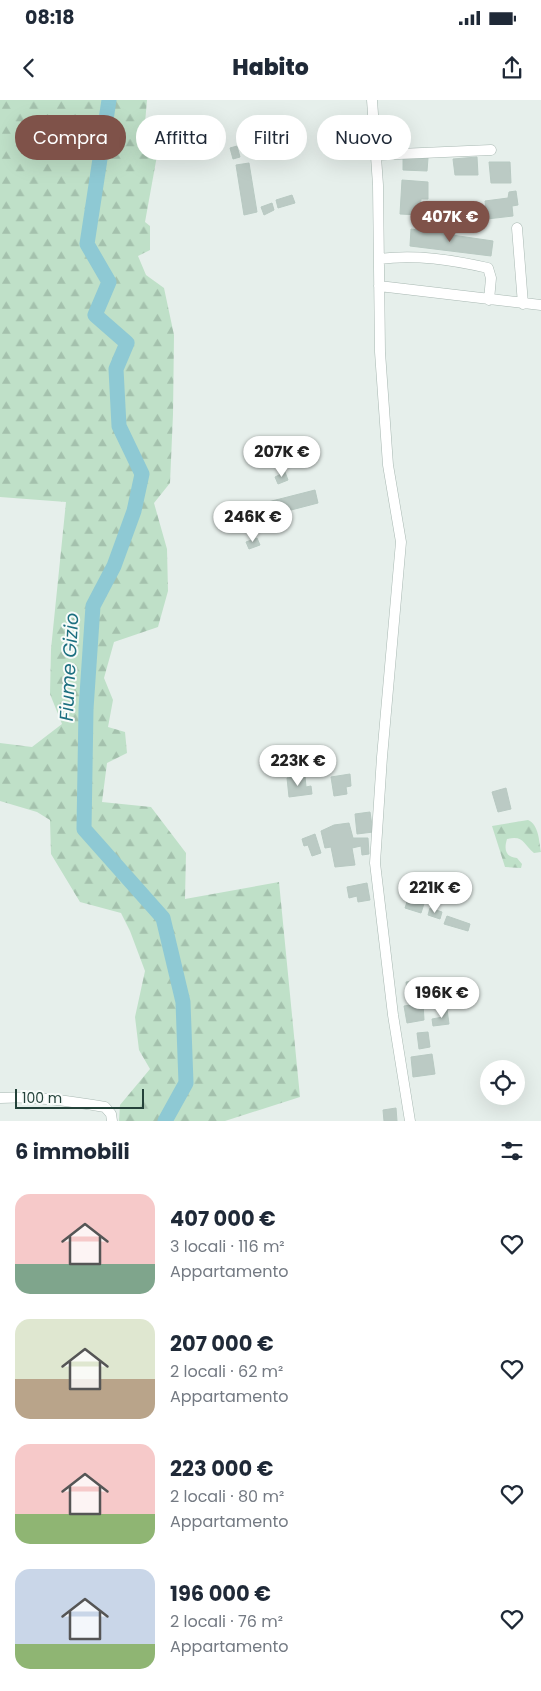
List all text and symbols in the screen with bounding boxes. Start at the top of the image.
text: 08:18 [25,4,75,31]
text: Habito [232,52,309,83]
icon: back [15,54,43,82]
icon: share [498,54,526,82]
chip: Compra [15,115,126,160]
chip: Affitta [136,115,226,160]
chip: Filtri [236,115,307,160]
chip: Nuovo [317,115,411,160]
pin: 407K € [409,200,491,243]
text: 407K € [421,205,479,228]
pin: 207K € [241,436,323,478]
text: 207K € [254,440,310,463]
pin: 246K € [212,500,294,543]
text: 246K € [224,505,282,528]
water label: Fiume Gizio [53,612,85,722]
pin: 223K € [257,744,339,787]
text: 223K € [270,749,326,772]
pin: 221K € [394,872,476,914]
text: 221K € [409,876,461,899]
pin: 196K € [401,976,483,1019]
text: 196K € [415,981,469,1004]
map controls [480,1060,525,1105]
button: locate [480,1060,525,1105]
scale bar [15,1086,144,1109]
text: 100 m [22,1088,62,1108]
text: 6 immobili [15,1137,130,1166]
icon: filters [498,1137,526,1165]
text: 407 000 € [170,1204,276,1233]
icon: home [55,1214,115,1274]
icon: heart [498,1230,526,1258]
text: 3 locali · 116 m² [170,1235,285,1258]
text: Appartamento [170,1260,289,1283]
text: 207 000 € [170,1329,274,1358]
icon: home [55,1339,115,1399]
icon: heart [498,1355,526,1383]
text: 2 locali · 62 m² [170,1360,283,1383]
text: Appartamento [170,1385,289,1408]
text: 223 000 € [170,1454,273,1483]
icon: home [55,1464,115,1524]
icon: heart [498,1480,526,1508]
text: 2 locali · 80 m² [170,1485,284,1508]
text: Appartamento [170,1510,289,1533]
text: 196 000 € [170,1579,271,1608]
icon: home [55,1589,115,1649]
icon: heart [498,1605,526,1633]
text: 2 locali · 76 m² [170,1610,283,1633]
text: Appartamento [170,1635,289,1658]

